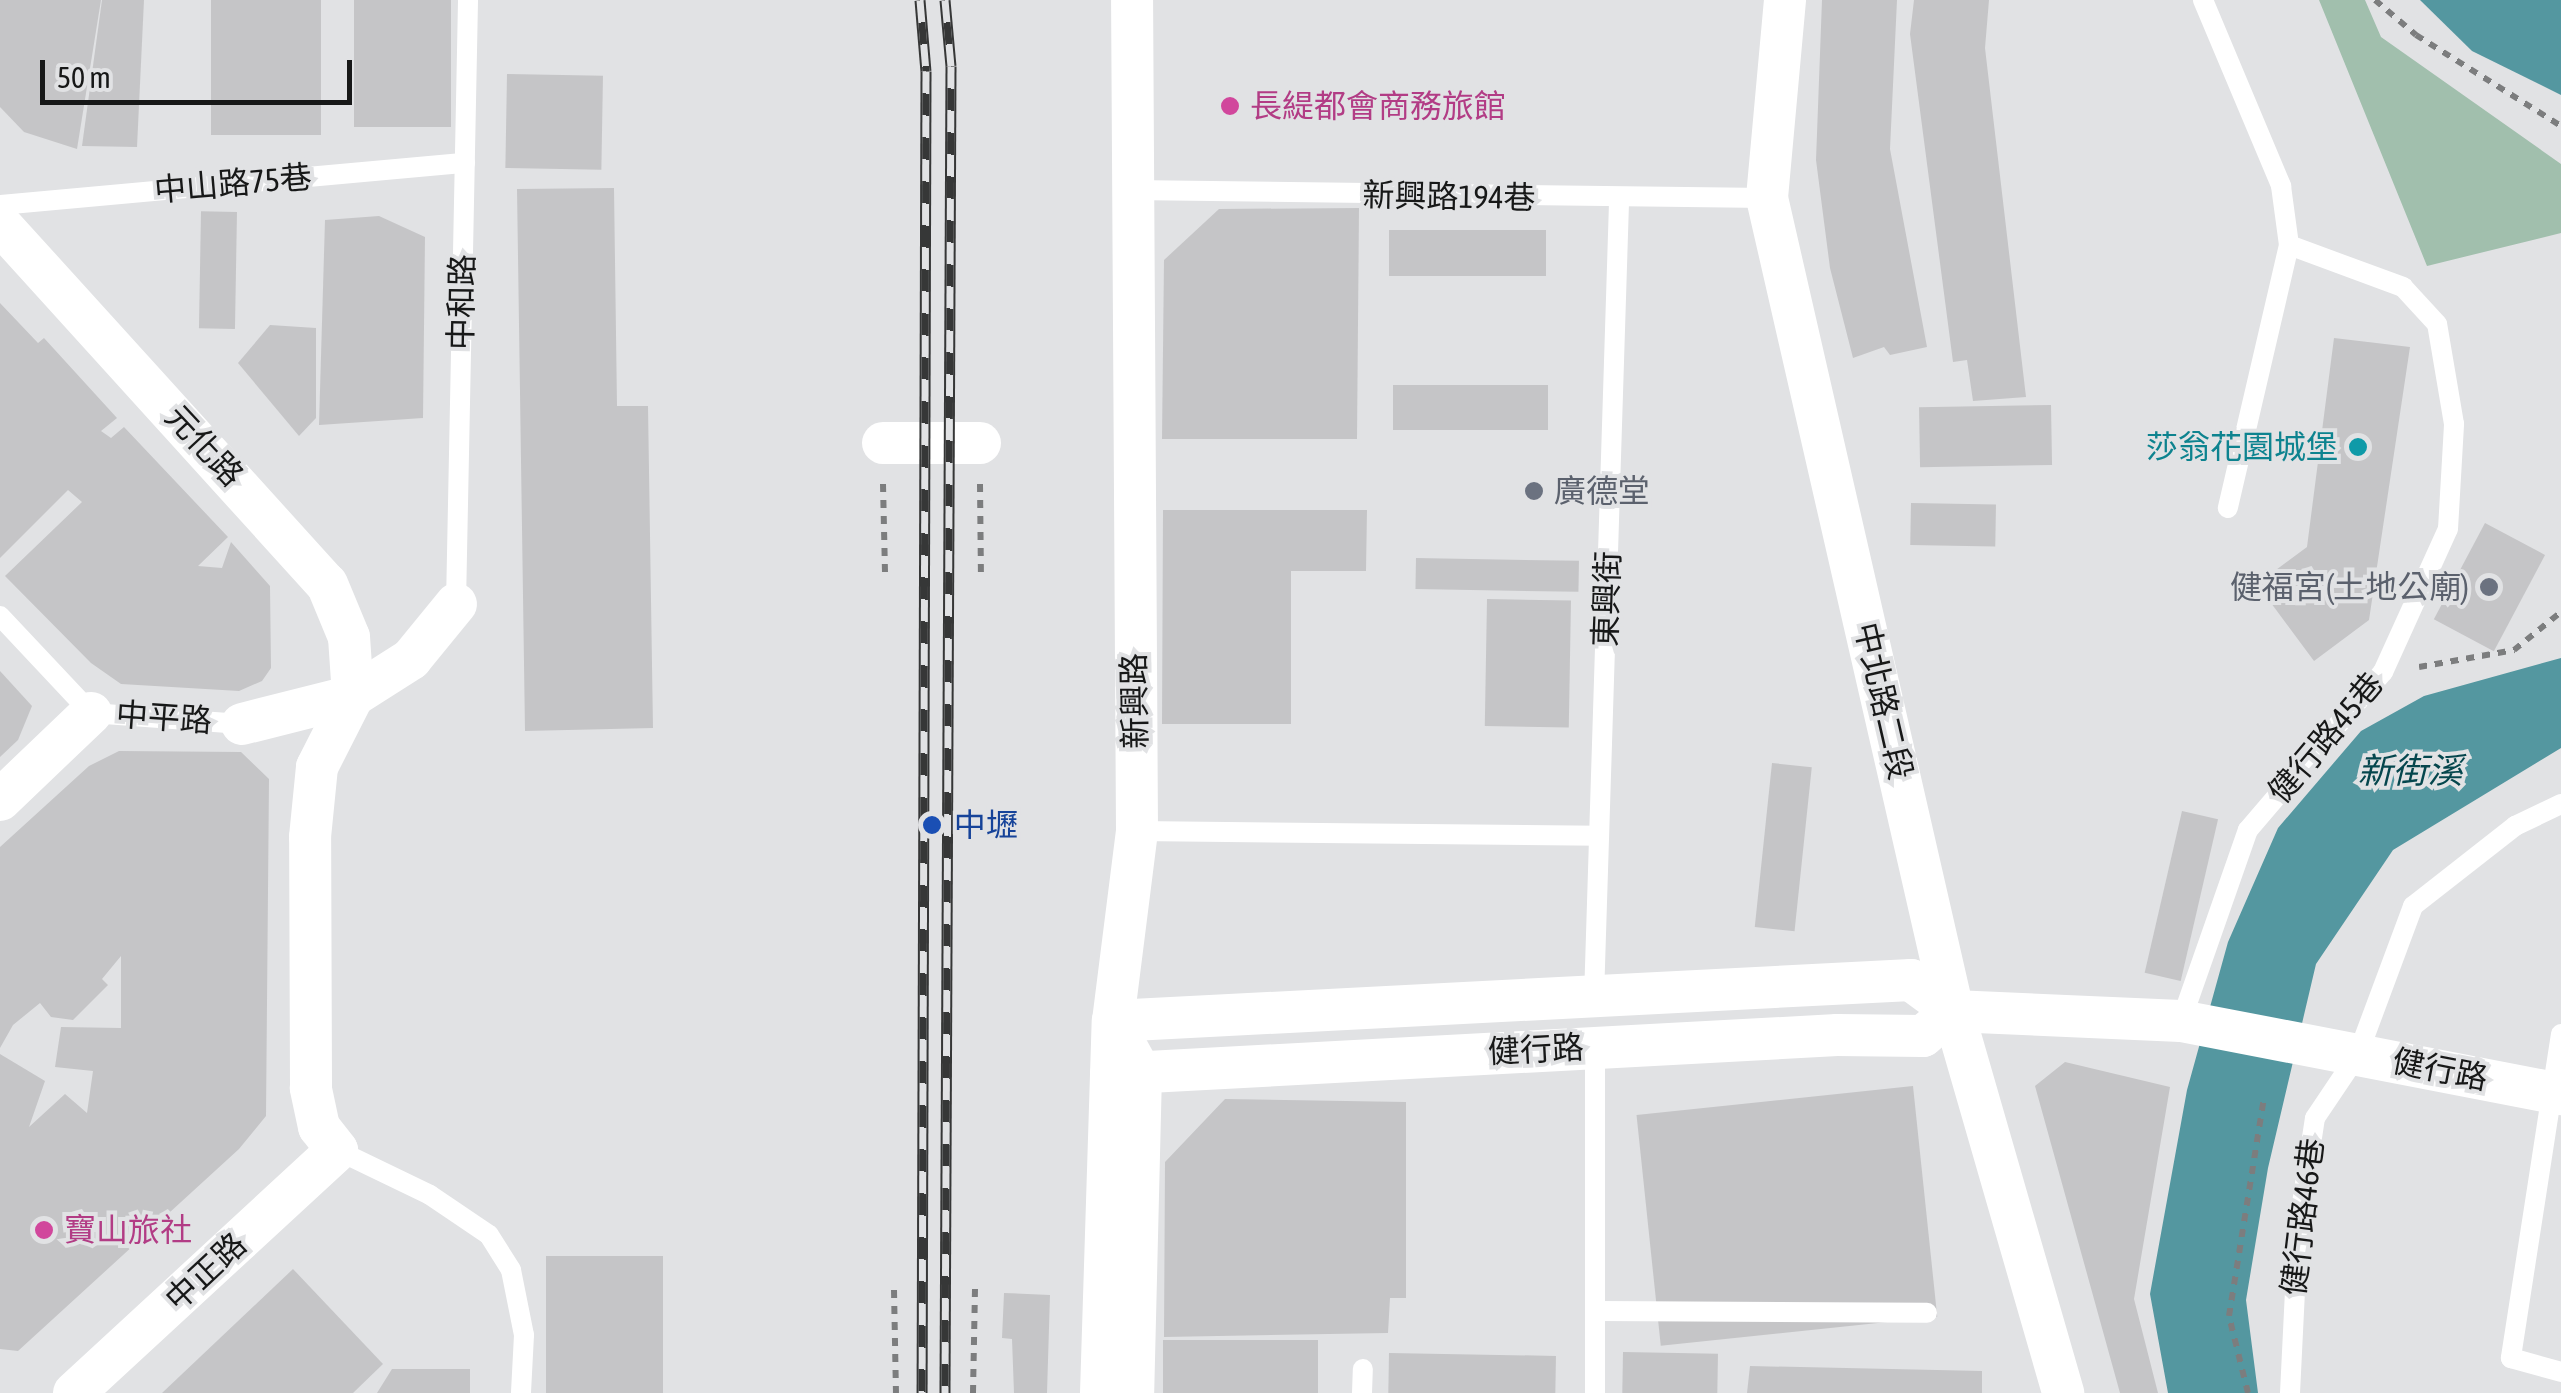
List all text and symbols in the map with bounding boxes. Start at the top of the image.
scale bar [45,40,358,102]
text: 50 m [57,60,111,94]
place label: 長緹都會商務旅館 [1250,87,1506,125]
marker: 長緹都會商務旅館 [1219,95,1241,117]
street label: 中山路75巷 [153,158,313,210]
street label: 新興路194巷 [1362,176,1536,218]
street label: 中和路 [442,254,482,350]
street label: 元化路 [157,398,251,494]
place label: 莎翁花園城堡 [2146,428,2338,466]
marker: 莎翁花園城堡 [2347,436,2369,458]
place label: 廣德堂 [1554,472,1650,510]
marker: 廣德堂 [1523,480,1545,502]
street label: 東興街 [1586,550,1628,648]
place label: 健福宮(土地公廟) [2230,568,2469,606]
marker: 健福宮(土地公廟) [2478,576,2500,598]
street label: 中北路二段 [1846,619,1920,783]
street label: 新興路 [1115,653,1155,749]
street label: 健行路45巷 [2260,665,2392,811]
street label: 中平路 [115,695,213,741]
water label: 新街溪 [2358,749,2462,791]
place label: 中壢 [954,806,1018,844]
marker: 中壢 [919,812,945,838]
street label: 健行路 [1487,1028,1585,1072]
street label: 健行路 [2389,1042,2491,1098]
street label: 健行路46巷 [2274,1136,2332,1298]
place label: 寶山旅社 [64,1211,192,1249]
marker: 寶山旅社 [33,1219,55,1241]
street label: 中正路 [158,1225,254,1319]

